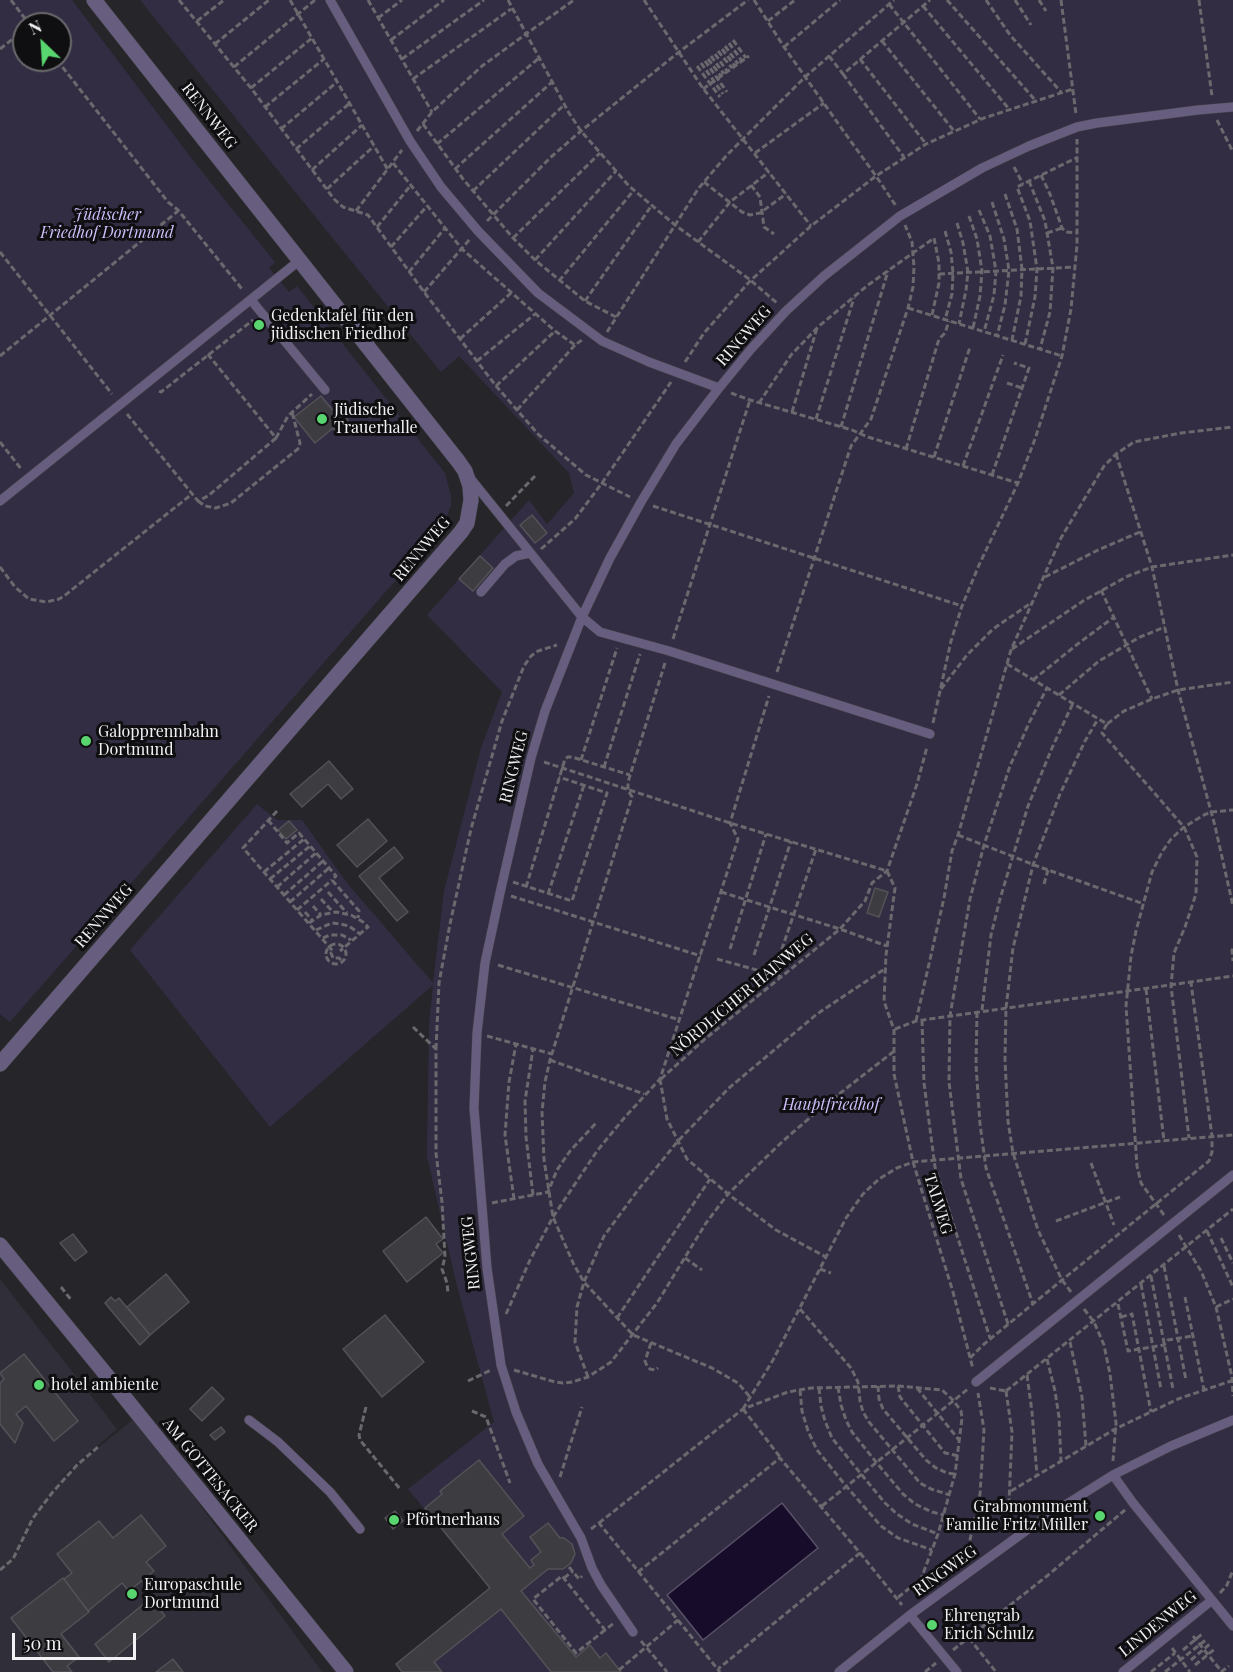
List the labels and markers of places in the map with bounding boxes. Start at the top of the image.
place label: Gedenktafel für den jüdischen Friedhof [271,306,414,344]
marker: Gedenktafel für den jüdischen Friedhof [252,318,266,332]
place label: Jüdische Trauerhalle [334,400,418,438]
marker: Jüdische Trauerhalle [315,412,329,426]
place label: Galopprennbahn Dortmund [98,722,219,760]
marker: Galopprennbahn Dortmund [79,734,93,748]
place label: hotel ambiente [51,1375,159,1395]
marker: hotel ambiente [32,1378,46,1392]
place label: Grabmonument Familie Fritz Müller [945,1497,1088,1535]
marker: Grabmonument Familie Fritz Müller [1093,1509,1107,1523]
place label: Pförtnerhaus [406,1510,500,1530]
marker: Pförtnerhaus [387,1513,401,1527]
place label: Europaschule Dortmund [144,1575,242,1613]
marker: Europaschule Dortmund [125,1587,139,1601]
place label: Ehrengrab Erich Schulz [944,1606,1034,1644]
marker: Ehrengrab Erich Schulz [925,1618,939,1632]

